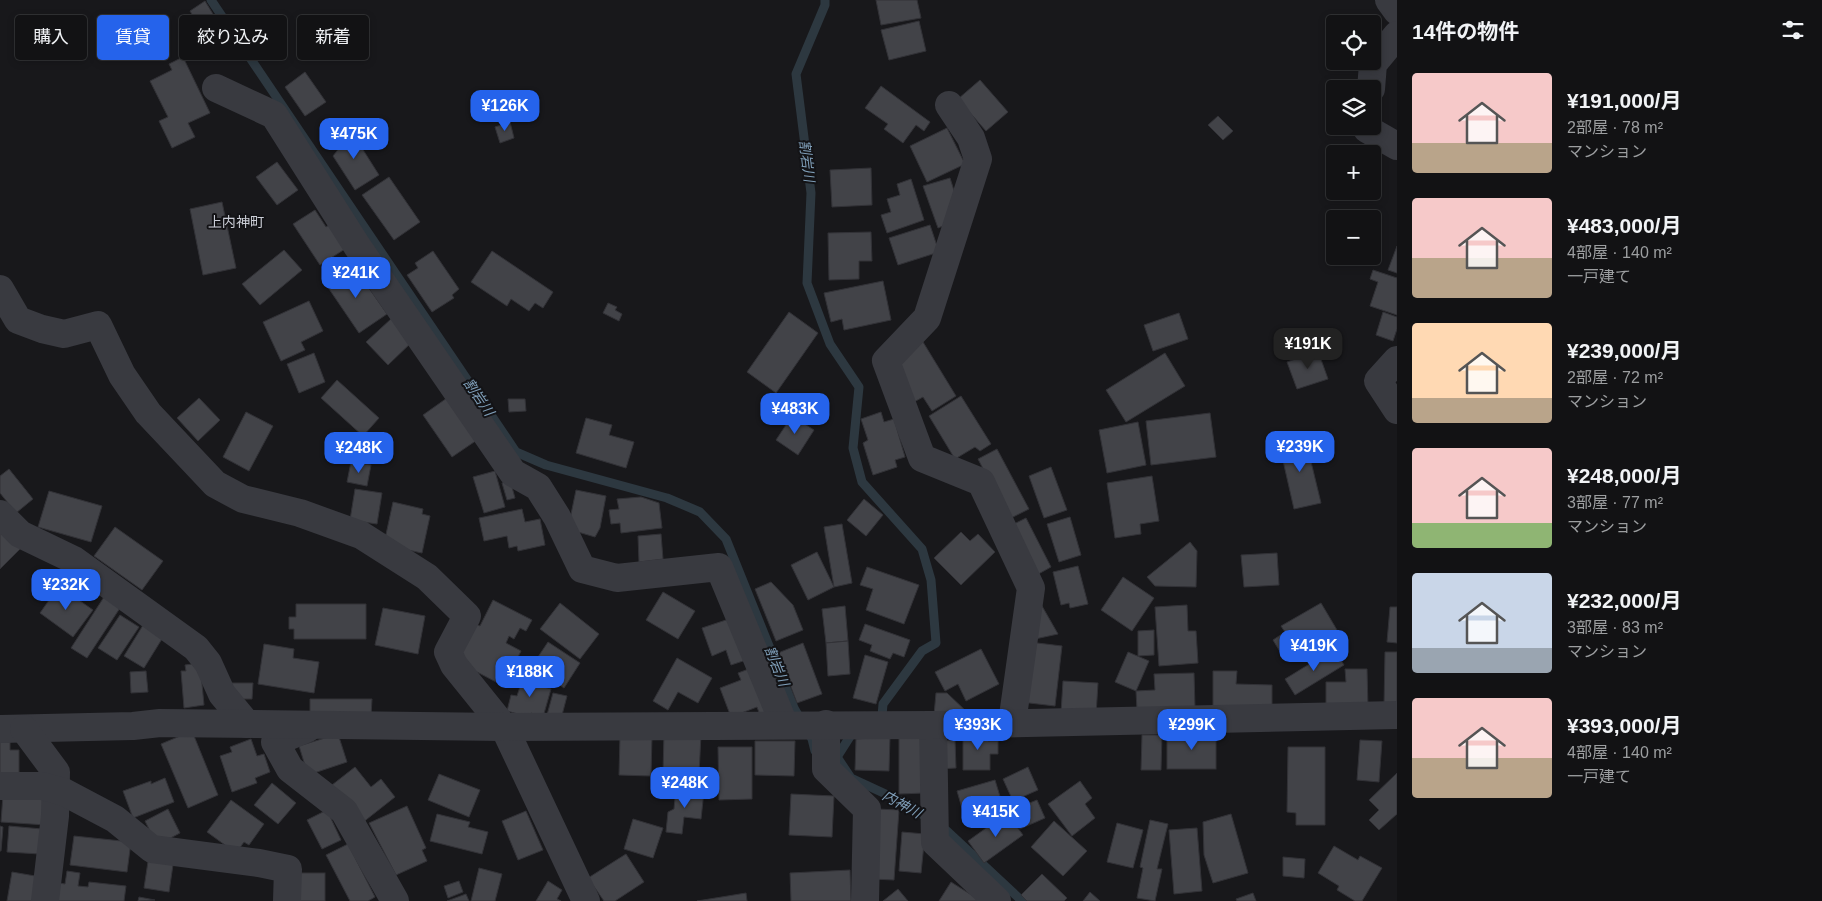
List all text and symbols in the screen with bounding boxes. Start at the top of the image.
chip: 購入 [15,15,87,60]
chip: 賃貸 [97,15,169,60]
chip: 絞り込み [179,15,287,60]
chip: 新着 [297,15,369,60]
map controls [1326,15,1381,265]
button: locate [1326,15,1381,70]
icon: filters [1779,16,1807,44]
text: 14件の物件 [1412,20,1519,43]
button: layers [1326,80,1381,135]
text: ¥191,000/月 [1567,89,1681,112]
pin: ¥126K [470,90,540,132]
icon: home [1452,93,1512,153]
text: ¥126K [481,97,529,114]
pin: ¥475K [319,118,389,160]
text: 2部屋 · 78 m² [1567,119,1663,136]
text: ¥475K [330,125,378,142]
water label: 割岩川 [797,139,818,185]
text: マンション [1567,143,1647,160]
button: + [1326,145,1381,200]
button: − [1326,210,1381,265]
district label: 上内神町 [208,214,264,230]
text: ¥483,000/月 [1567,214,1681,237]
icon: home [1452,218,1512,278]
text: 4部屋 · 140 m² [1567,244,1672,261]
pin: ¥241K [321,256,391,299]
text: ¥241K [332,264,380,281]
text: 一戸建て [1567,268,1631,285]
pin: ¥191K [1273,328,1343,370]
text: ¥191K [1284,335,1332,352]
text: ¥239,000/月 [1567,339,1681,362]
icon: home [1452,343,1512,403]
text: 2部屋 · 72 m² [1567,369,1663,386]
water label: 割岩川 [461,375,498,421]
pin: ¥483K [760,392,830,435]
text: マンション [1567,393,1647,410]
text: ¥483K [771,400,819,417]
pin: ¥239K [1265,430,1335,473]
pin: ¥248K [324,432,394,474]
text: ¥239K [1276,438,1324,455]
text: ¥248K [335,439,383,456]
text: ¥248,000/月 [1567,464,1681,487]
icon: home [1452,468,1512,528]
text: 3部屋 · 77 m² [1567,494,1663,511]
text: マンション [1567,518,1647,535]
pin: ¥232K [31,568,101,611]
text: ¥232K [42,576,90,593]
text: ¥232,000/月 [1567,589,1681,612]
icon: home [1452,593,1512,653]
text: 3部屋 · 83 m² [1567,619,1663,636]
pin: ¥419K [1279,630,1349,672]
text: ¥419K [1290,637,1338,654]
text: マンション [1567,643,1647,660]
water label: 割岩川 [762,644,793,690]
pin: ¥188K [495,656,565,698]
text: ¥188K [506,663,554,680]
pin: ¥393K [943,708,1013,751]
pin: ¥299K [1157,708,1227,751]
text: ¥393,000/月 [1567,714,1681,737]
text: ¥393K [954,716,1002,733]
text: ¥299K [1168,716,1216,733]
icon: home [1452,718,1512,778]
text: 4部屋 · 140 m² [1567,744,1672,761]
pin: ¥248K [650,766,720,809]
text: 一戸建て [1567,768,1631,785]
text: ¥248K [661,774,709,791]
water label: 内神川 [880,787,926,822]
pin: ¥415K [961,796,1031,838]
text: ¥415K [972,803,1020,820]

